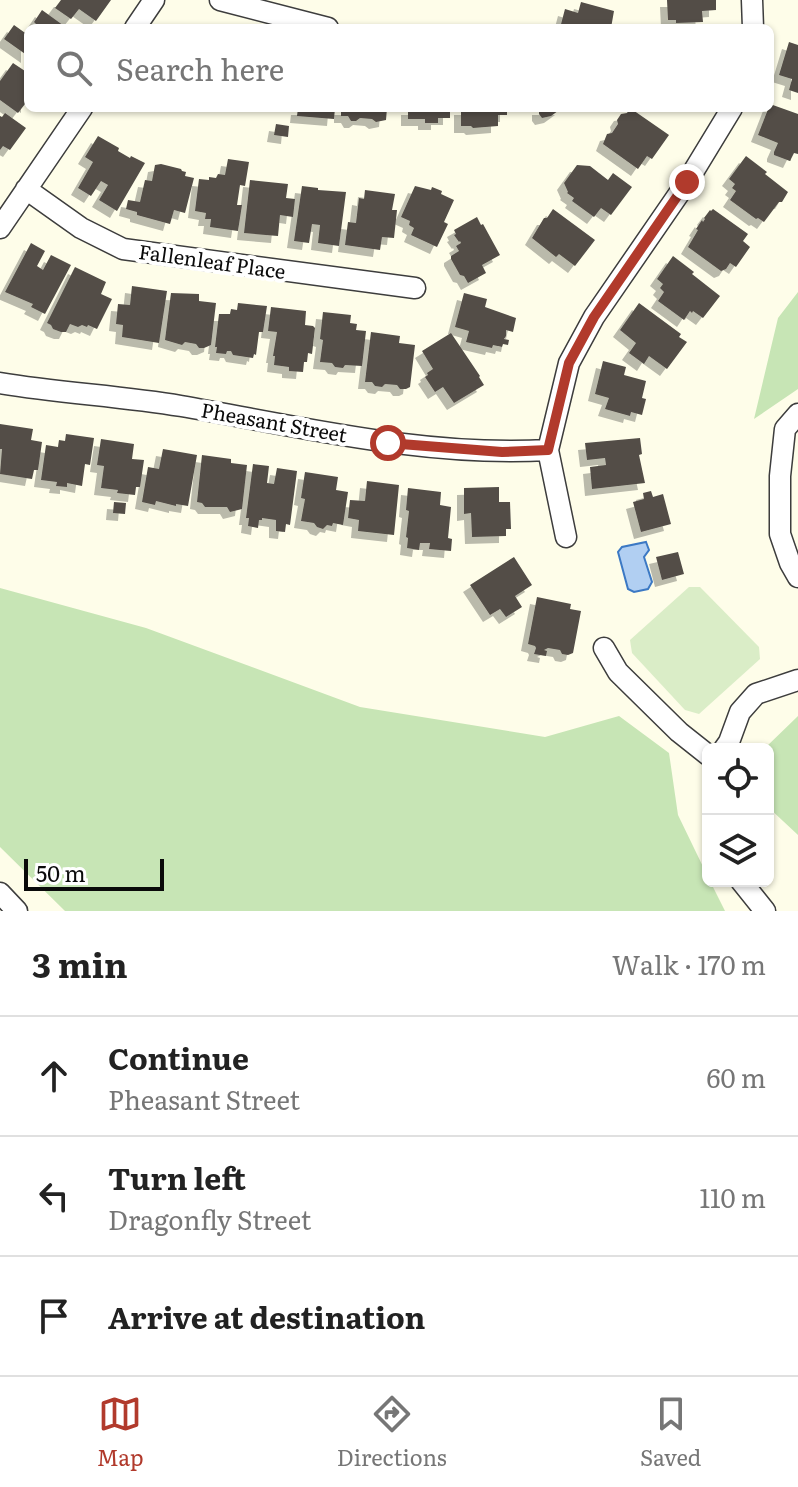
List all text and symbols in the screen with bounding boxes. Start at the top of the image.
search box [24,24,774,112]
icon: search [52,46,96,90]
text: Search here [116,46,284,90]
route end [669,164,705,200]
street label: Fallenleaf Place [137,235,288,285]
street label: Pheasant Street [199,393,350,449]
route start [370,425,406,461]
map controls [702,743,774,887]
button: locate [702,743,774,815]
button: layers [702,815,774,887]
scale bar [24,855,164,891]
text: 50 m [36,856,86,889]
text: 3 min [32,938,128,988]
text: Walk · 170 m [612,944,766,983]
text: Continue [108,1035,249,1079]
icon: ahead [32,1054,76,1098]
text: 60 m [707,1057,766,1096]
text: Pheasant Street [108,1079,300,1118]
text: Turn left [108,1155,246,1199]
icon: left [32,1174,76,1218]
text: 110 m [699,1177,766,1216]
text: Dragonfly Street [108,1199,311,1238]
icon: arrive [32,1294,76,1338]
text: Arrive at destination [108,1294,425,1338]
tab: Map [97,1392,144,1473]
tab: Directions [337,1392,447,1473]
tab: Saved [640,1392,701,1473]

